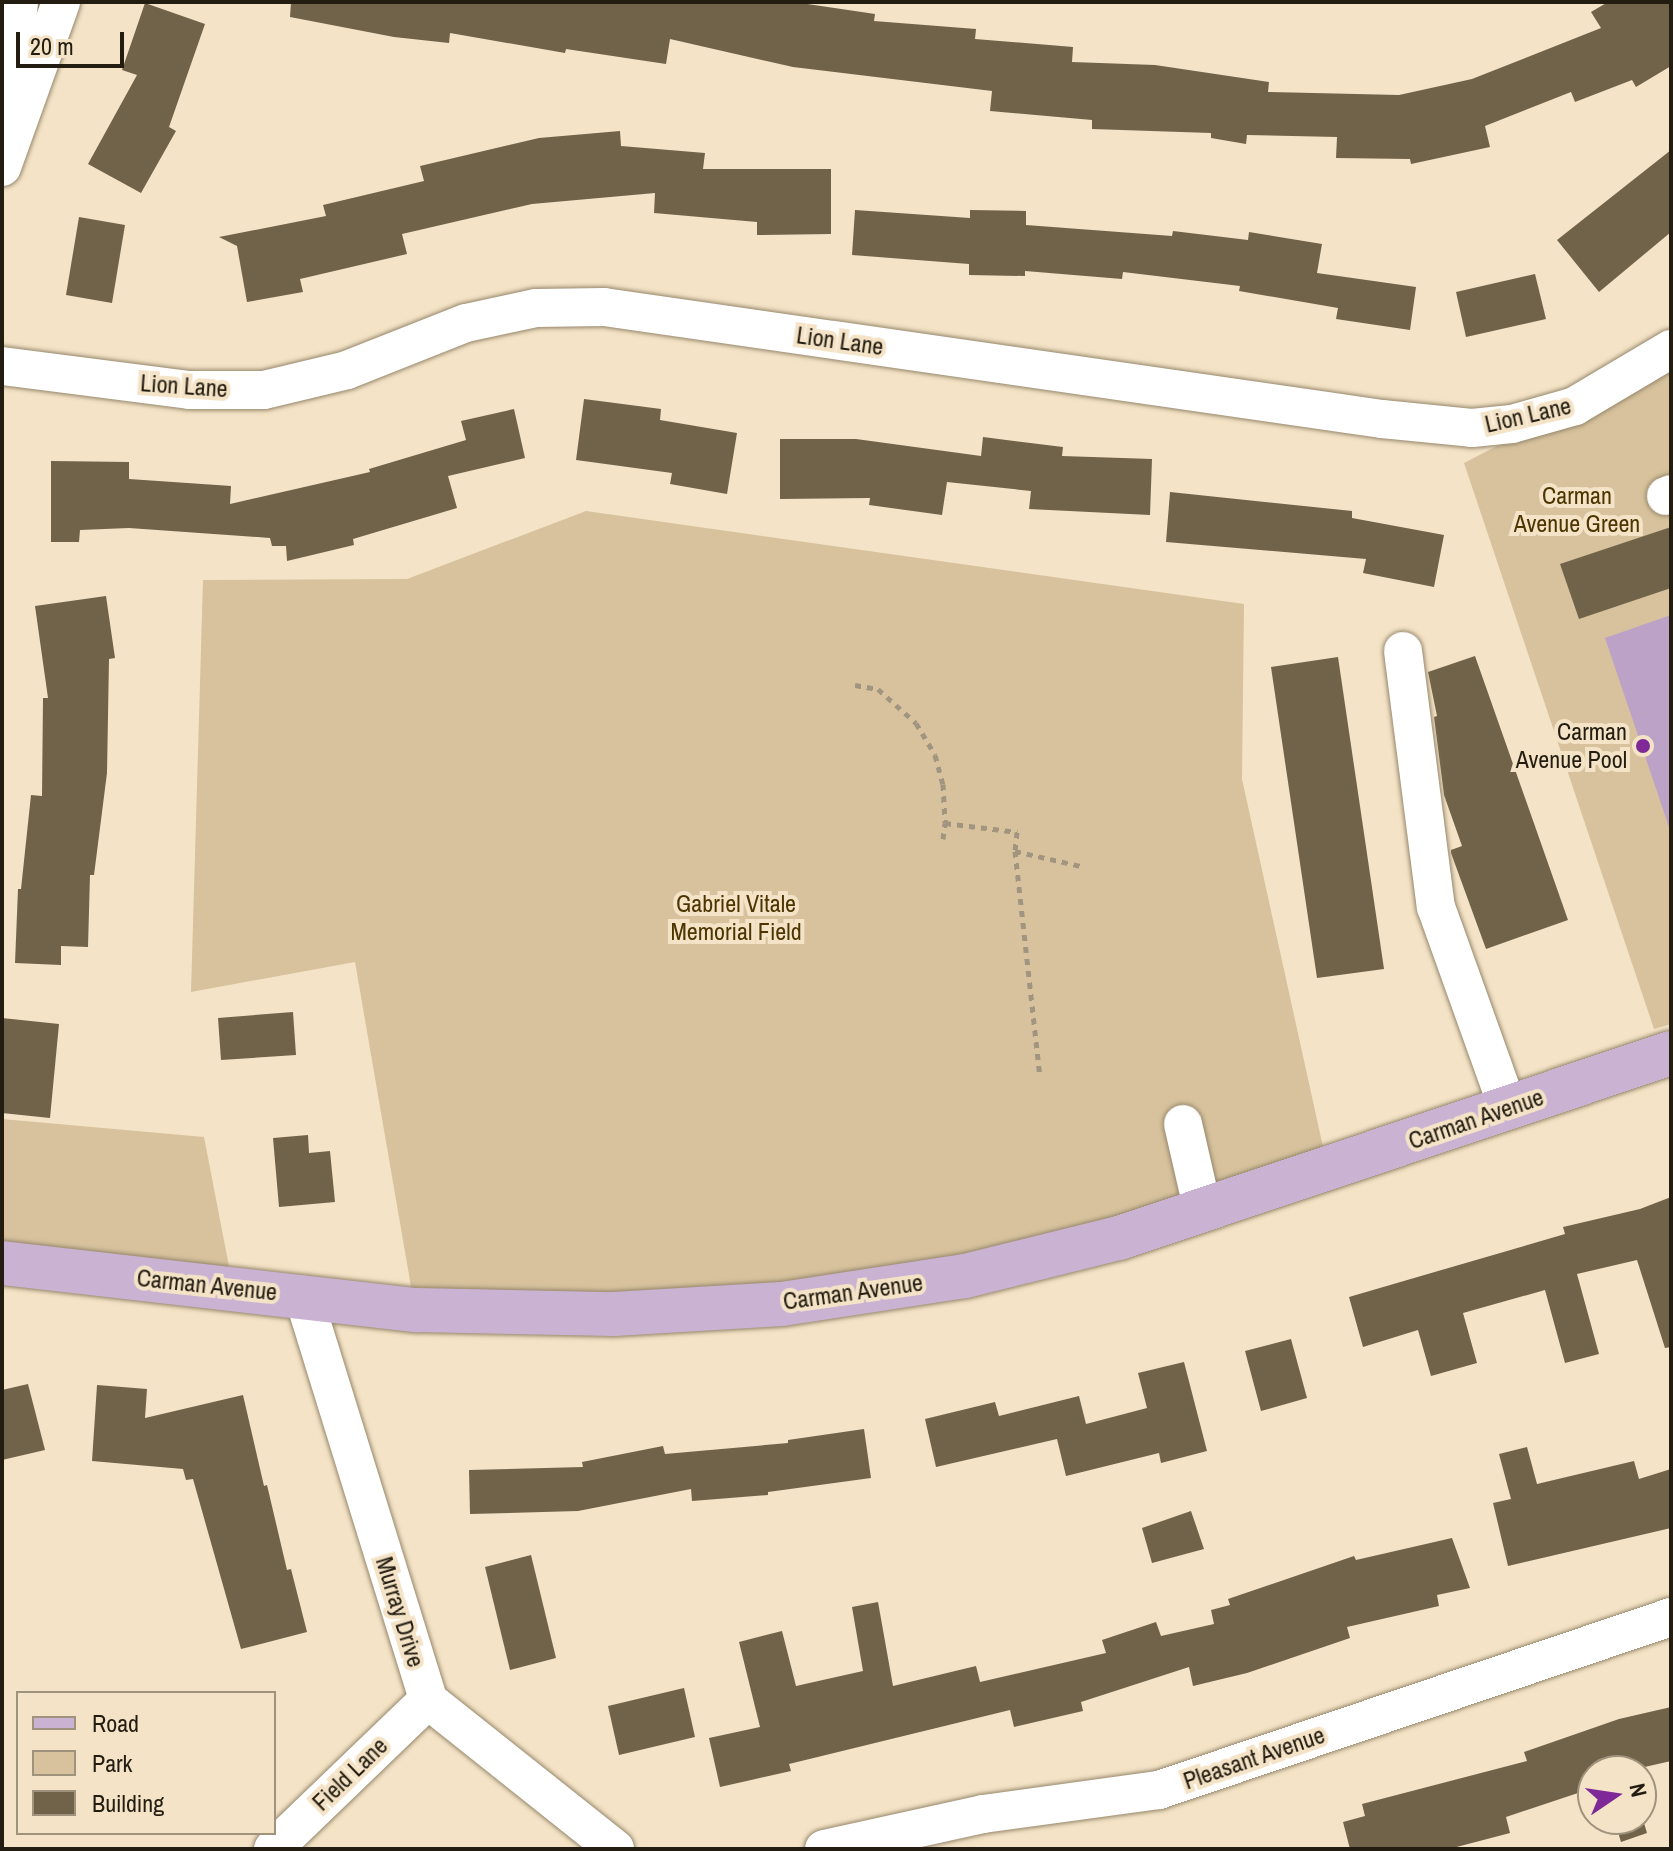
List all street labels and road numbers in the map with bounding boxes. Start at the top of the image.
street label: Lion Lane [795,321,885,361]
street label: Lion Lane [139,369,229,403]
street label: Lion Lane [1482,391,1574,439]
street label: Carman Avenue [1404,1082,1548,1156]
street label: Carman Avenue [135,1263,279,1307]
street label: Carman Avenue [781,1268,925,1316]
street label: Murray Drive [370,1553,430,1671]
street label: Pleasant Avenue [1179,1720,1329,1796]
street label: Field Lane [307,1731,393,1817]

